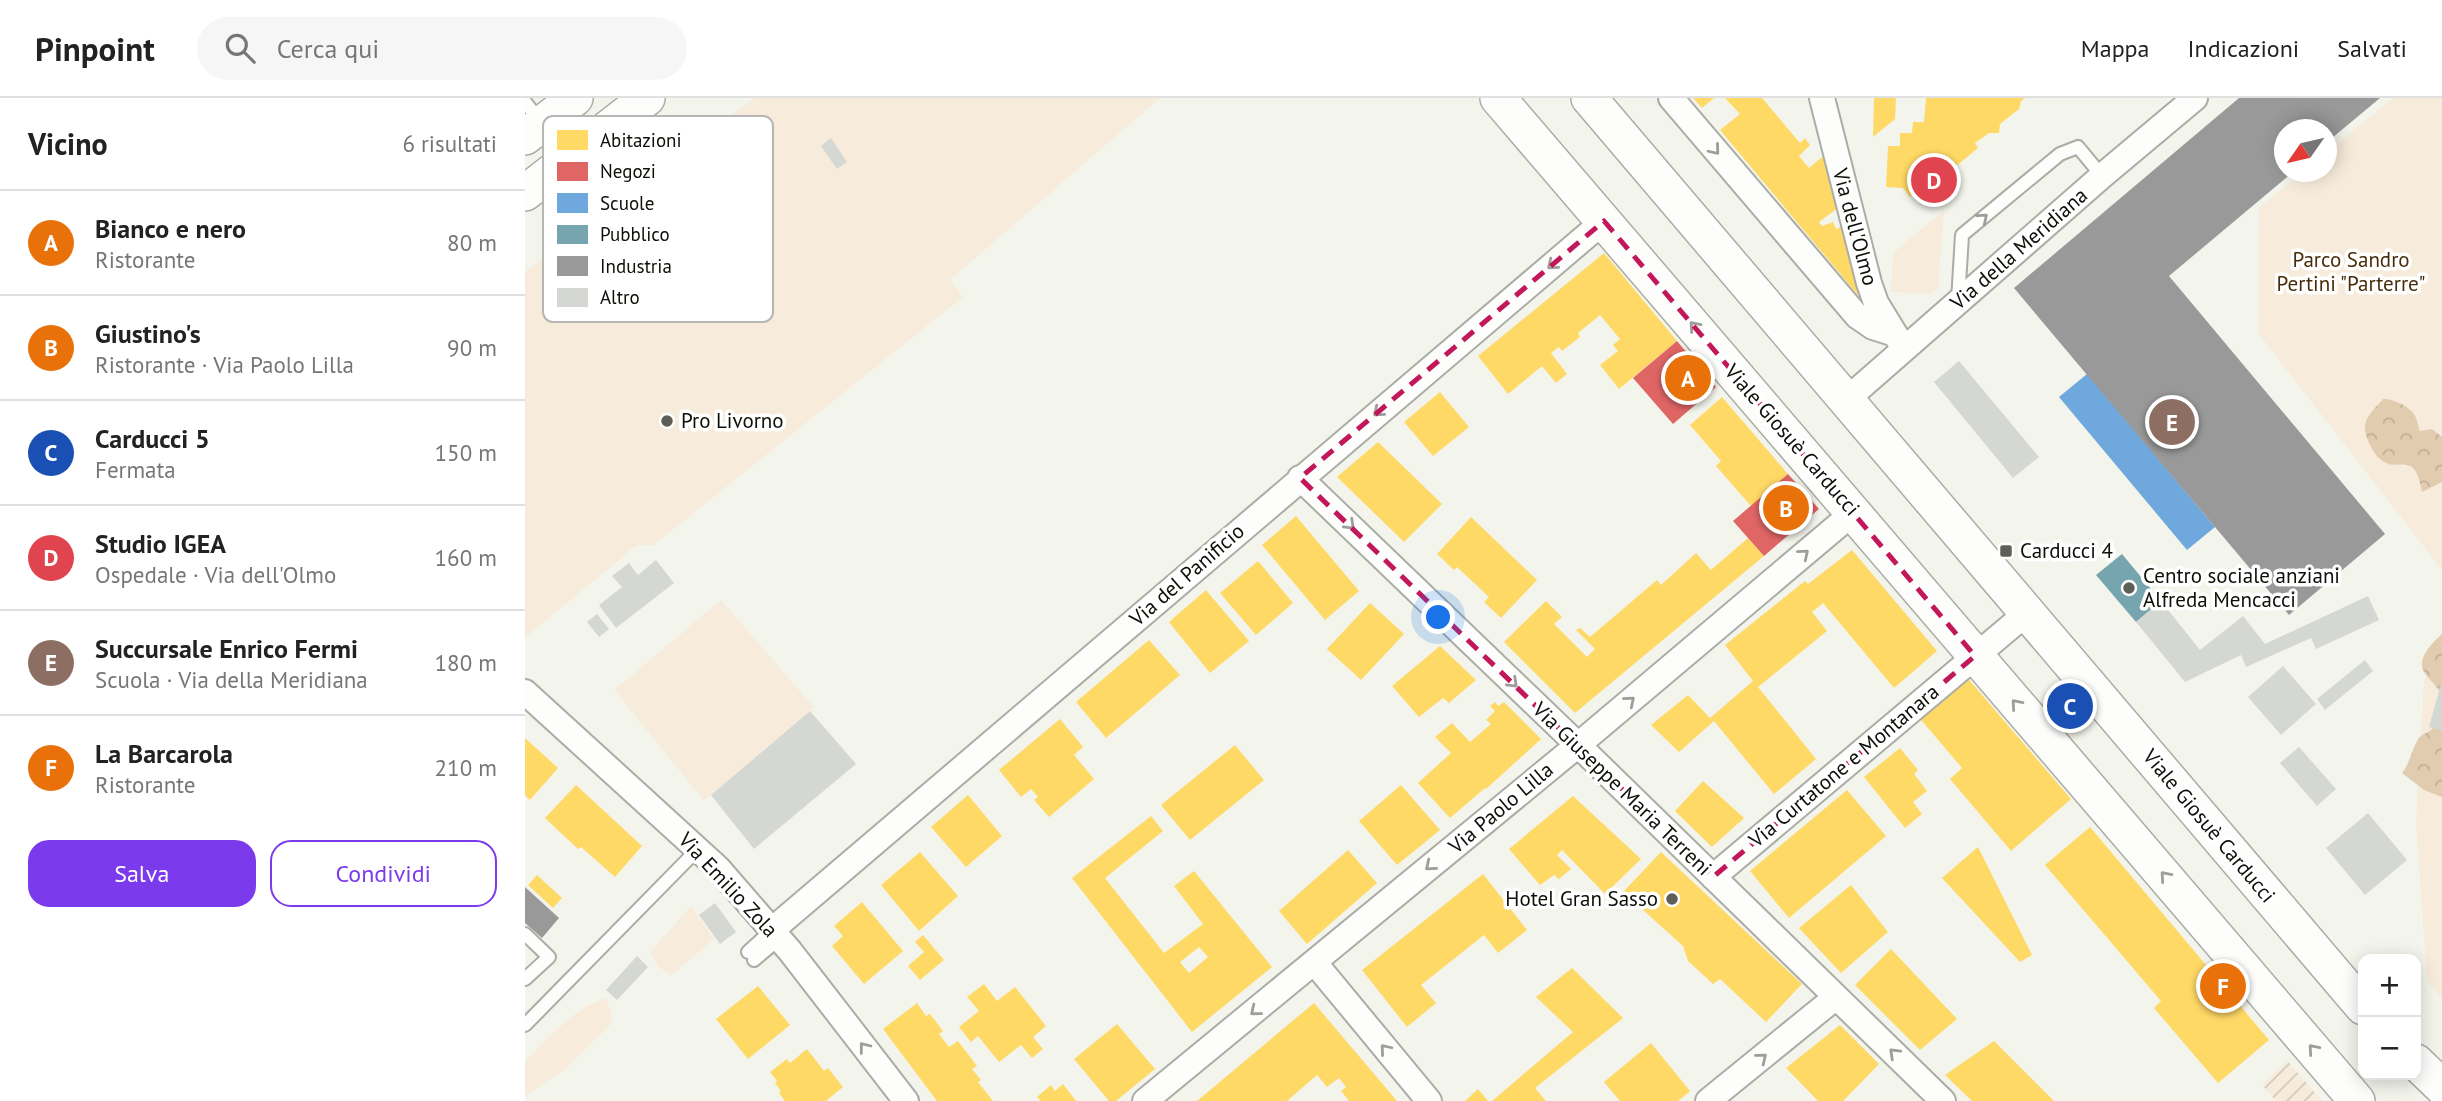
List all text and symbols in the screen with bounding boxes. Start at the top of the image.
search box [197,17,687,80]
text: Pinpoint [35,27,155,70]
icon: search [221,29,259,67]
text: Cerca qui [277,32,379,65]
text: Mappa [2081,33,2150,64]
text: Indicazioni [2188,33,2299,64]
text: Salvati [2337,33,2407,64]
legend [543,116,773,322]
north arrow [2274,119,2337,182]
text: Vicino [28,124,108,163]
text: Abitazioni [600,128,682,152]
text: 6 risultati [402,129,497,158]
one-way arrow [1707,142,1719,155]
pin: D [1911,154,1957,206]
text: Negozi [600,159,656,183]
street label: Via dell'Olmo [1827,164,1884,288]
street label: Via della Meridiana [1944,182,2093,316]
text: Scuole [600,191,654,215]
text: Bianco e nero [95,212,246,245]
one-way arrow [1975,214,1987,227]
text: Pubblico [600,222,670,246]
text: A [44,228,58,257]
text: 80 m [447,228,497,257]
text: Ristorante [95,245,195,274]
park label: Parco Sandro Pertini "Parterre" [2277,246,2425,297]
text: Industria [600,254,672,278]
one-way arrow [1547,257,1560,269]
text: Altro [600,285,640,309]
text: Giustino's [95,317,201,350]
one-way arrow [1690,321,1702,334]
text: B [44,333,58,362]
text: 90 m [447,333,497,362]
text: Ristorante · Via Paolo Lilla [95,350,354,379]
pin: A [1665,352,1711,404]
street label: Viale Giosuè Carducci [1718,357,1866,521]
pin: E [2149,396,2195,448]
one-way arrow [1373,404,1386,416]
place label: Pro Livorno [681,407,784,434]
marker: Pro Livorno [659,413,675,429]
text: Carducci 5 [95,422,210,455]
text: C [45,438,57,467]
text: 150 m [435,438,497,467]
text: Fermata [95,455,176,484]
pin: B [1763,482,1809,534]
street label: Via del Panificio [1123,517,1250,633]
one-way arrow [1341,517,1354,530]
text: Studio IGEA [95,527,226,560]
place label: Carducci 4 [2020,537,2113,564]
text: D [44,543,58,572]
text: 160 m [435,543,497,572]
marker: Carducci 4 [1998,543,2014,559]
one-way arrow [1796,550,1809,562]
text: Ospedale · Via dell'Olmo [95,560,336,589]
place label: Centro sociale anziani Alfreda Mencacci [2143,562,2340,613]
marker: Centro sociale anziani Alfreda Mencacci [2121,580,2137,596]
your location [1421,600,1455,634]
text: Succursale Enrico Fermi [95,632,358,665]
text: E [45,648,57,677]
text: 180 m [435,648,497,677]
text: Scuola · Via della Meridiana [95,665,368,694]
one-way arrow [1505,675,1518,688]
street label: Via Curtatone e Montanara [1742,678,1944,854]
pin: C [2047,680,2093,732]
street label: Via Giuseppe Maria Terreni [1526,695,1718,881]
one-way arrow [1621,697,1634,709]
one-way arrow [2012,699,2025,712]
text: La Barcarola [95,737,233,770]
street label: Viale Giosuè Carducci [2137,743,2282,908]
text: F [45,753,57,782]
text: 210 m [435,753,497,782]
street label: Via Paolo Lilla [1442,756,1559,860]
text: Ristorante [95,770,195,799]
street label: Via Emilio Zola [672,826,784,943]
button: Salva [28,840,256,907]
button: Condividi [270,840,497,907]
one-way arrow [1426,858,1439,870]
one-way arrow [2161,872,2173,885]
place label: Hotel Gran Sasso [1505,885,1658,912]
marker: Hotel Gran Sasso [1664,891,1680,907]
map controls [2358,954,2421,1080]
button: + [2358,954,2421,1017]
pin: F [2200,960,2246,1012]
one-way arrow [1250,1003,1263,1015]
button: − [2358,1017,2421,1080]
one-way arrow [859,1042,872,1055]
one-way arrow [1381,1044,1393,1057]
one-way arrow [2309,1044,2321,1057]
one-way arrow [1889,1049,1902,1062]
one-way arrow [1754,1054,1766,1067]

